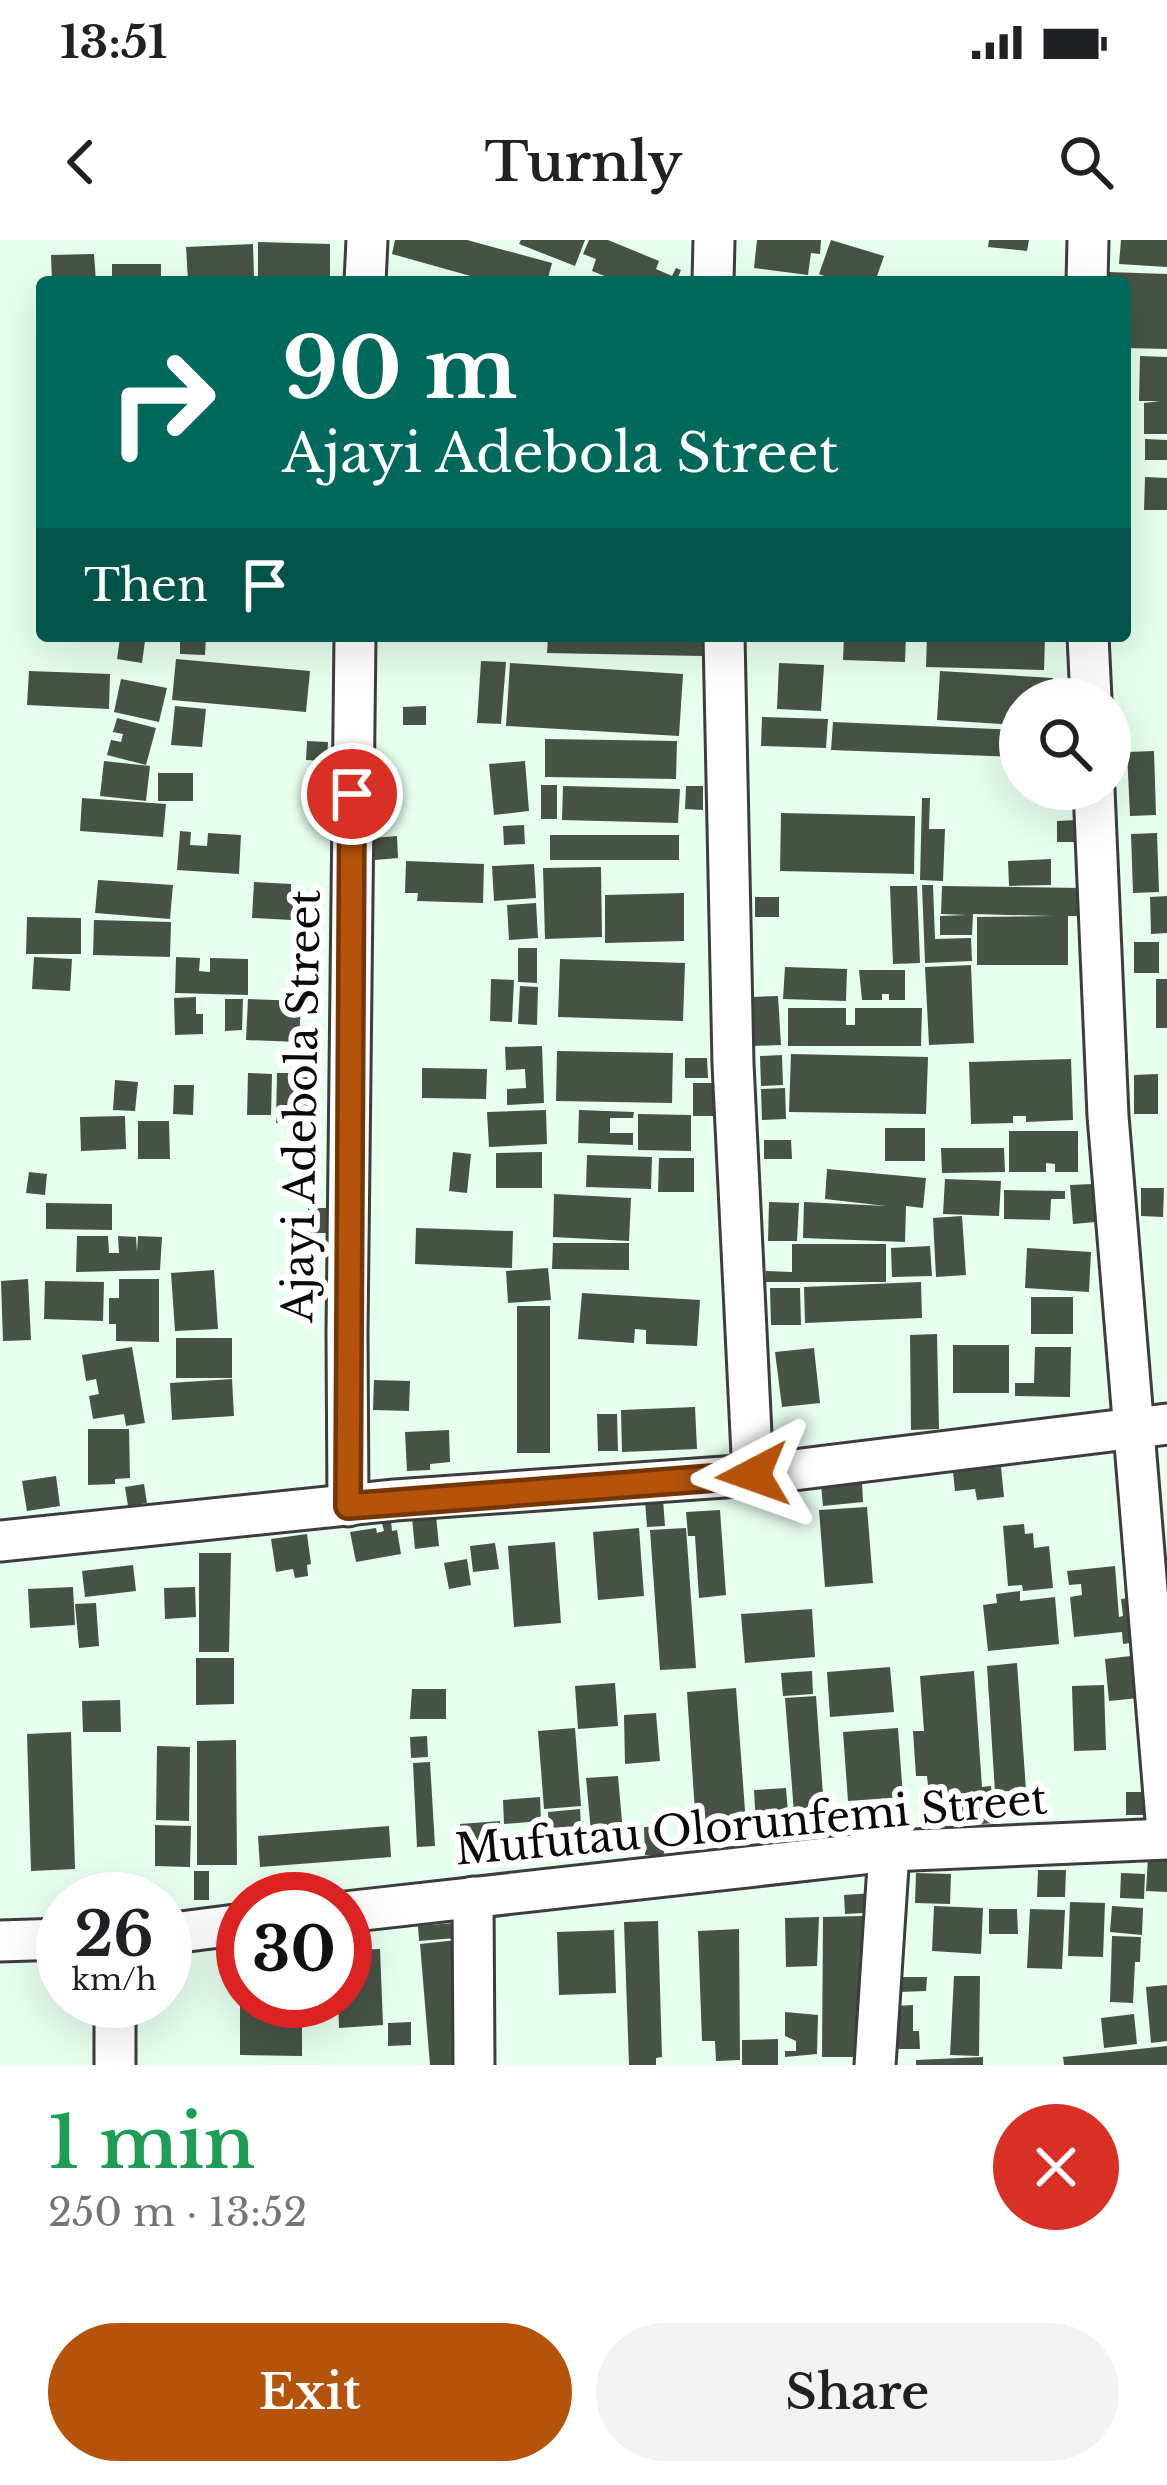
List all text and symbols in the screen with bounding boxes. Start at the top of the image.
text: 13:51 [60,14,167,70]
icon: back [48,129,114,195]
text: Turnly [485,129,682,196]
icon: search [1053,129,1119,195]
text: 90 m [282,317,517,421]
icon: right [84,324,240,480]
text: Ajayi Adebola Street [282,420,839,487]
icon: arrive [232,552,298,618]
text: Then [84,557,208,613]
map controls [999,678,1131,810]
button: search [999,678,1131,810]
pin [301,743,403,845]
icon: arrive [319,761,385,827]
street label: Ajayi Adebola Street [271,889,331,1324]
position arrow [690,1412,816,1538]
street label: Mufutau Olorunfemi Street [453,1772,1049,1876]
speed limit sign: 30 [216,1872,372,2028]
text: 26 [74,1898,154,1972]
text: km/h [71,1961,157,1998]
text: 1 min [48,2098,255,2187]
button: close [993,2104,1119,2230]
text: 250 m · 13:52 [48,2188,307,2237]
button: Exit [48,2323,572,2461]
button: Share [596,2323,1119,2461]

